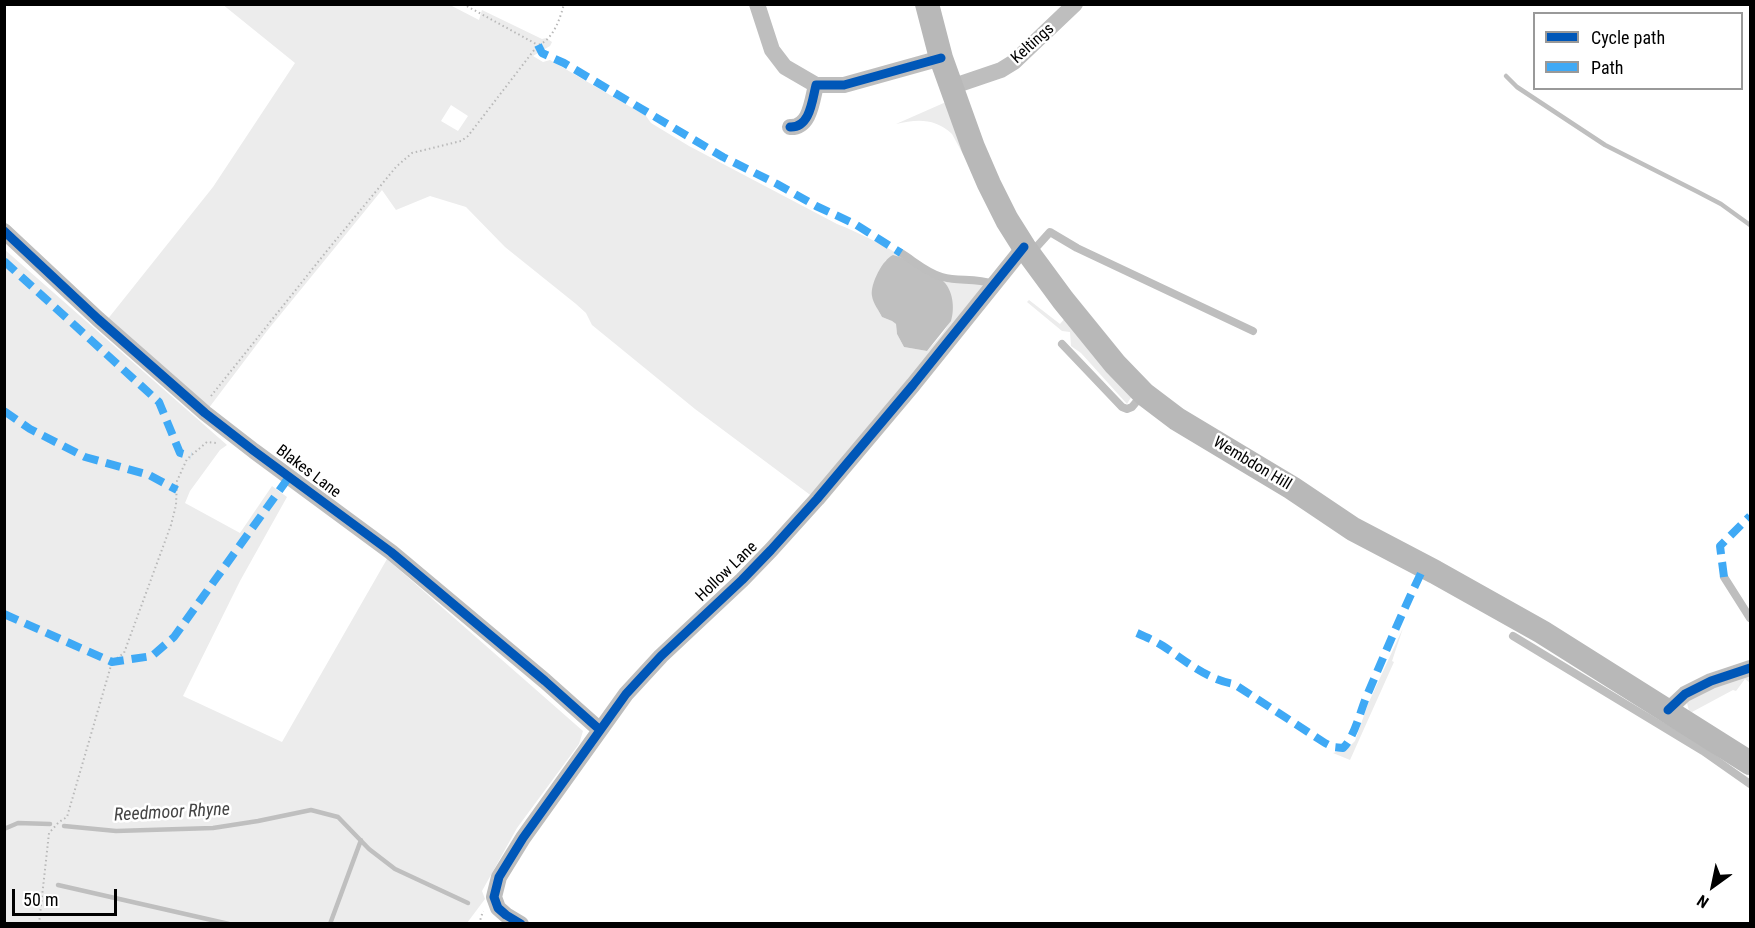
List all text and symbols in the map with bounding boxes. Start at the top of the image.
legend [1533,12,1743,90]
street label: Keltings [1008,20,1058,68]
text: Cycle path [1591,27,1665,48]
text: Path [1591,57,1624,78]
street label: Wembdon Hill [1209,433,1295,495]
street label: Blakes Lane [272,441,344,503]
street label: Hollow Lane [692,538,762,606]
water label: Reedmoor Rhyne [114,799,230,827]
north arrow [1683,856,1743,916]
scale bar [15,877,120,915]
text: 50 m [23,889,58,910]
text: N [1694,891,1712,912]

